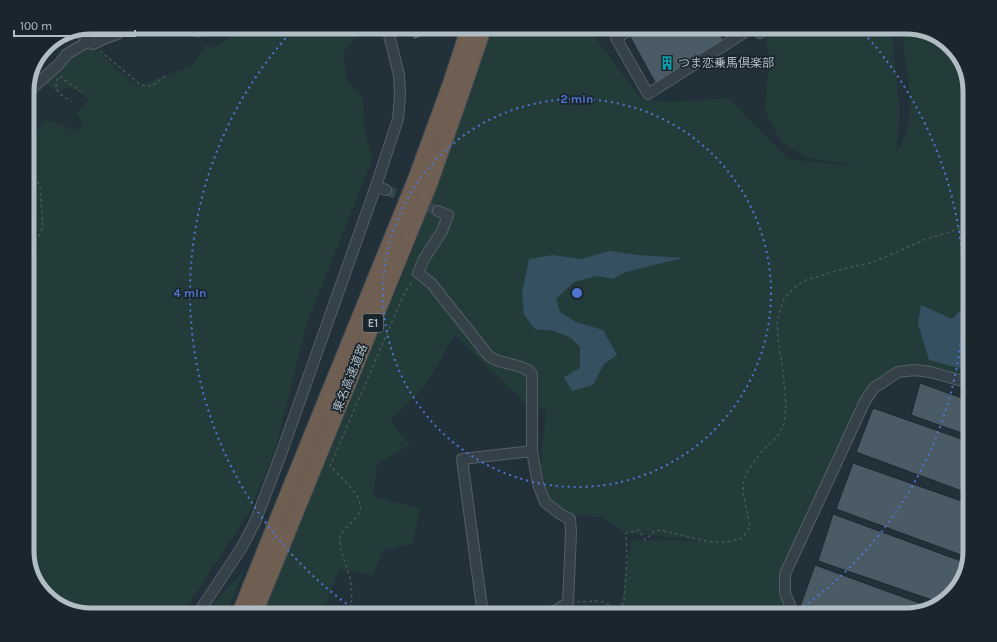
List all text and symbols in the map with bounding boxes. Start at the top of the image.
scale bar [14,12,135,38]
text: 100 m [20,19,52,33]
building icon: つま恋乗馬倶楽部 [659,55,675,71]
place label: つま恋乗馬倶楽部 [678,56,774,70]
text: 2 min [560,92,594,106]
text: 4 min [174,286,206,300]
centre of rings [570,286,584,300]
road number: E1 [363,314,383,332]
street label: 東名高速道路 [330,342,370,414]

